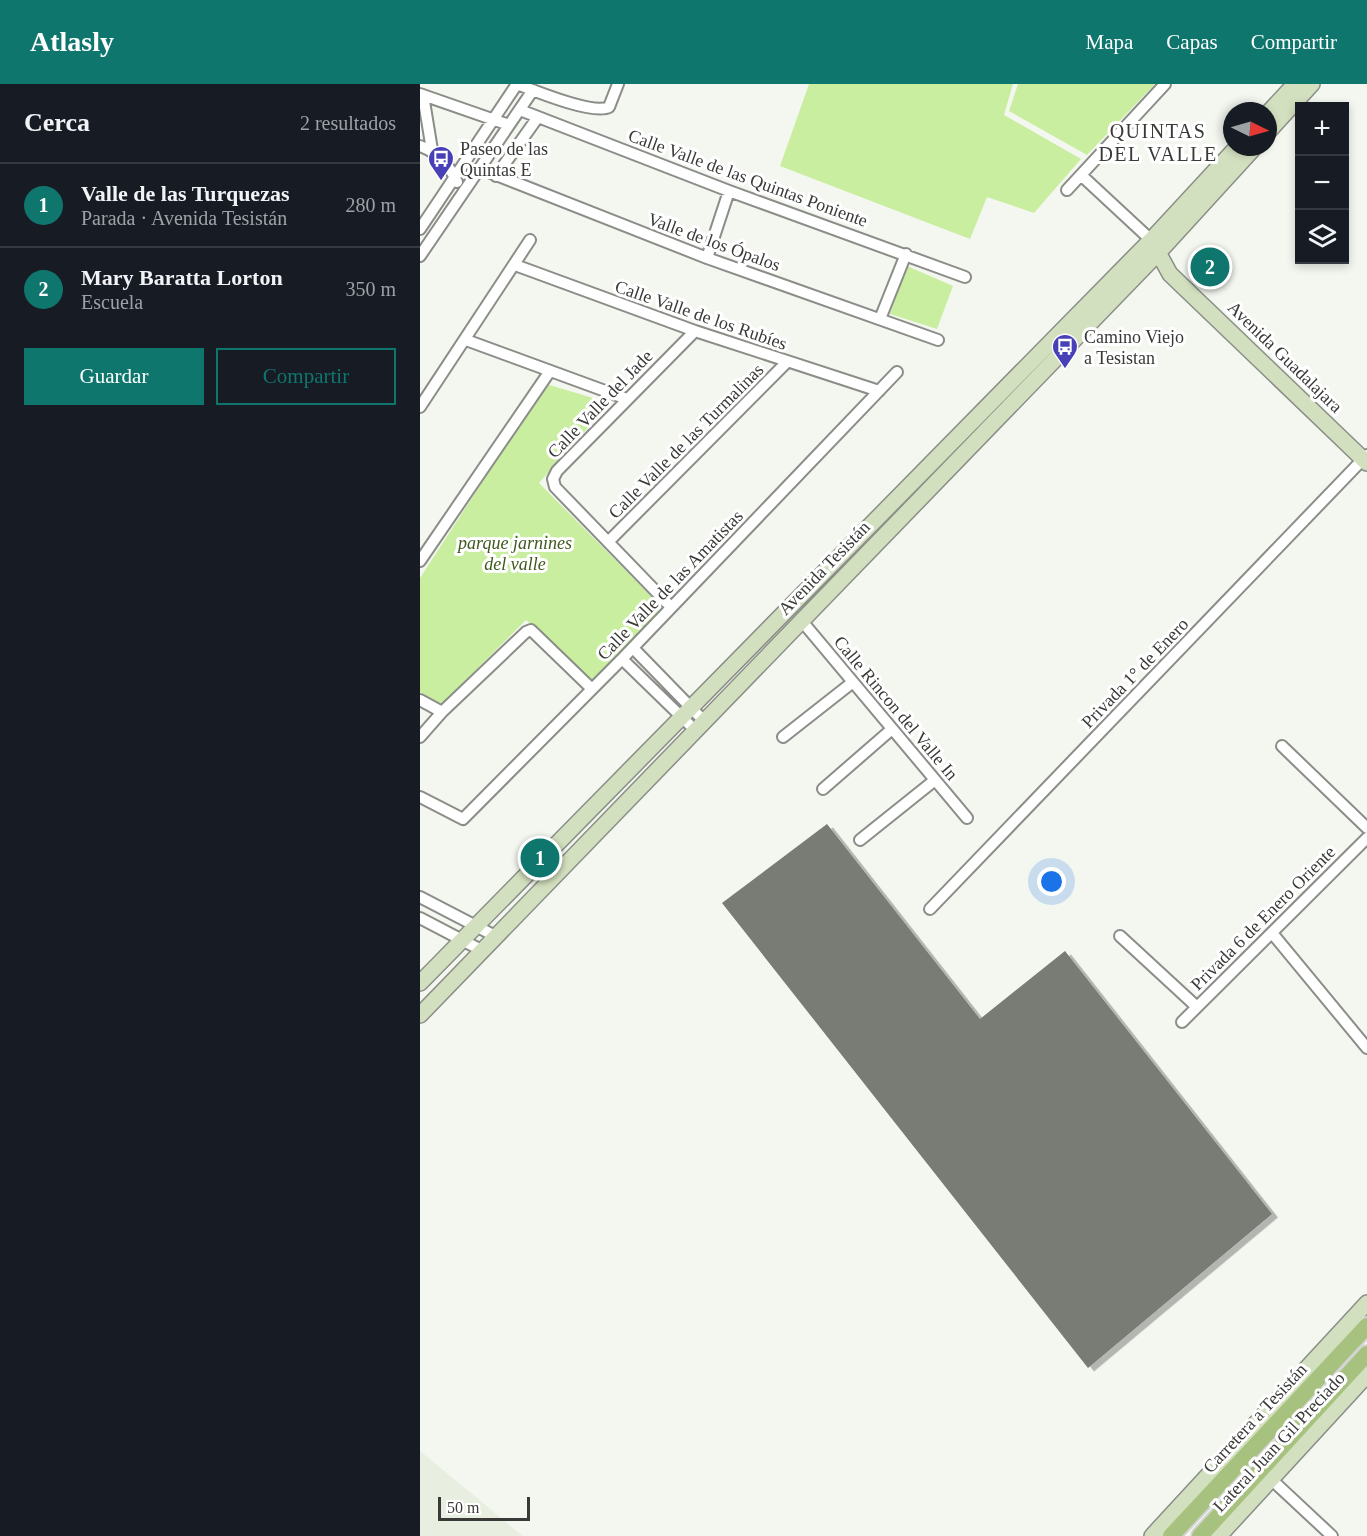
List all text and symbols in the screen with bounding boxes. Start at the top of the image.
text: Atlasly [30,26,114,57]
text: Mapa [1086,30,1133,54]
text: Capas [1166,30,1218,54]
text: Compartir [1251,30,1337,54]
north arrow [1223,102,1277,156]
map controls [1295,102,1349,264]
button: + [1295,102,1349,156]
text: Cerca [24,108,90,137]
text: 2 resultados [300,112,396,134]
district label: QUINTAS DEL VALLE [1098,120,1218,165]
street label: Calle Valle de las Quintas Poniente [626,125,870,231]
place label: Paseo de las Quintas E [460,139,548,180]
bus stop icon: Paseo de las Quintas E [426,144,456,182]
button: − [1295,156,1349,210]
text: Valle de las Turquezas [81,181,289,206]
text: 1 [39,194,49,216]
text: 280 m [345,194,396,216]
text: Parada · Avenida Tesistán [81,207,287,229]
street label: Valle de los Ópalos [645,208,783,275]
button: layers [1295,210,1349,264]
pin: 2 [1190,244,1230,290]
text: Mary Baratta Lorton [81,265,283,290]
street label: Calle Valle de los Rubíes [612,276,790,354]
text: 2 [39,278,49,300]
text: 350 m [345,278,396,300]
text: Escuela [81,291,143,313]
street label: Avenida Guadalajara [1224,297,1346,417]
place label: Camino Viejo a Tesistan [1084,327,1184,368]
bus stop icon: Camino Viejo a Tesistan [1050,332,1080,370]
street label: Calle Valle del Jade [543,346,657,462]
button: Guardar [24,348,204,405]
button: Compartir [216,348,396,405]
street label: Calle Valle de las Turmalinas [604,359,768,523]
street label: Calle Valle de las Amatistas [593,506,747,664]
street label: Avenida Tesistán [774,517,874,619]
park label: parque jarnines del valle [456,533,572,574]
street label: Privada 1° de Enero [1078,614,1192,732]
street label: Calle Rincon del Valle In [830,632,962,784]
pin: 1 [520,836,560,880]
street label: Privada 6 de Enero Oriente [1187,842,1339,994]
your location [1037,867,1066,896]
street label: Carretera a Tesistán [1199,1359,1311,1477]
street label: Lateral Juan Gil Preciado [1209,1368,1349,1516]
scale bar [438,1494,530,1522]
text: 50 m [447,1499,479,1516]

